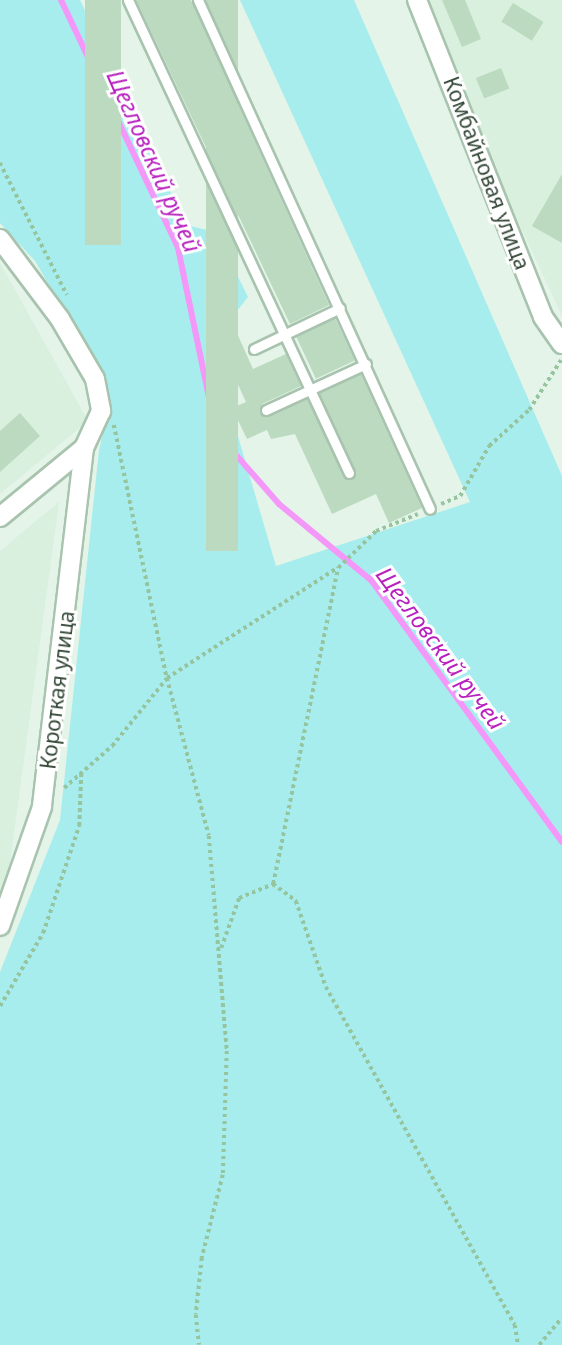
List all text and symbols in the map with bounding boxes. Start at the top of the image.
water label: Щегловский ручей [101,66,207,256]
street label: Комбайновая улица [439,73,535,273]
water label: Щегловский ручей [371,561,511,735]
street label: Короткая улица [35,609,79,771]

